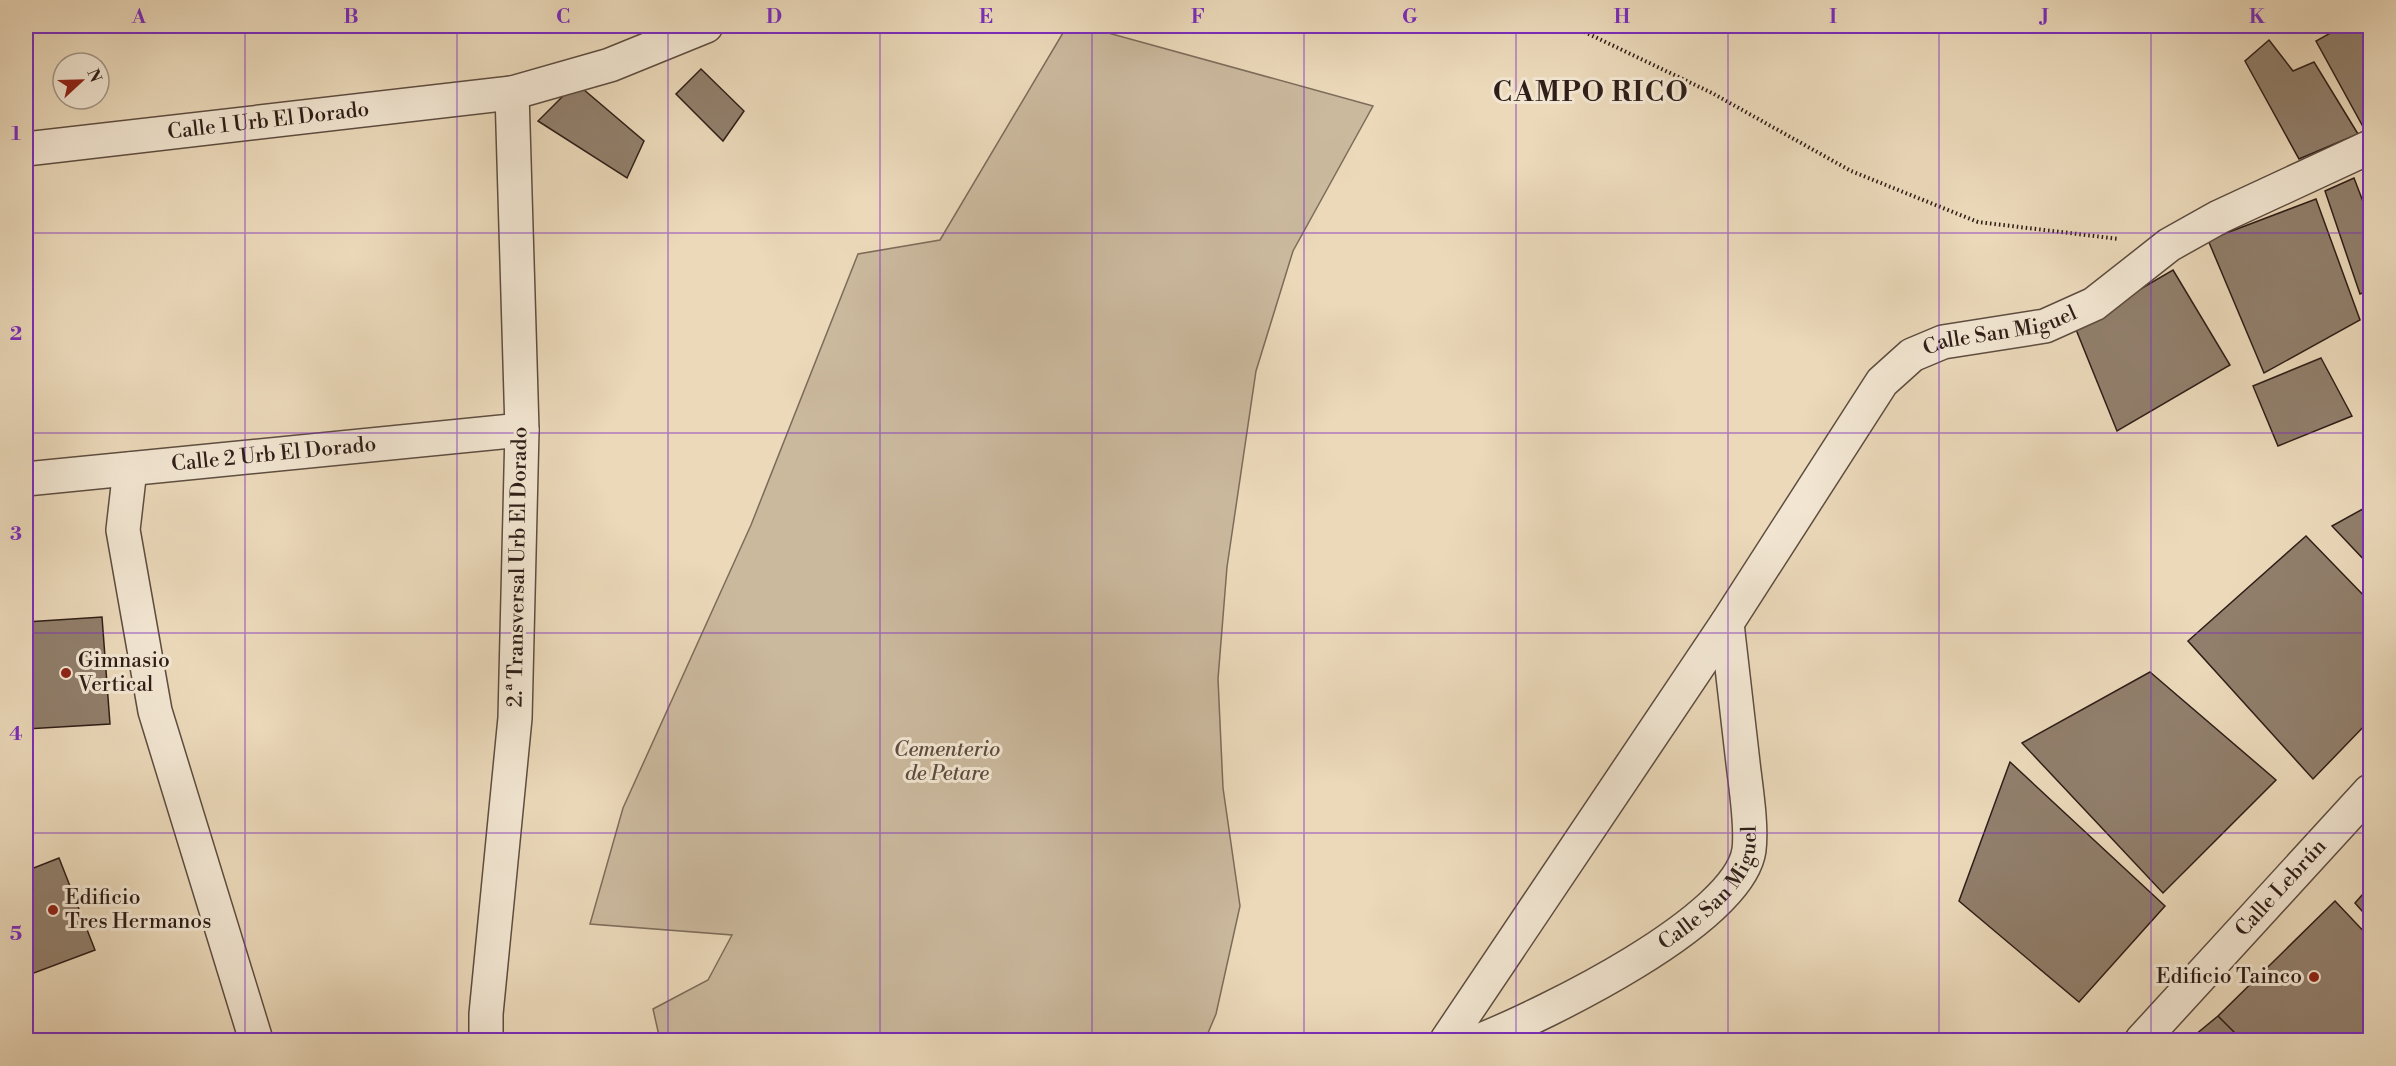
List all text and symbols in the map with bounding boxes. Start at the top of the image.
text: A [131,5,147,30]
text: B [343,5,359,30]
text: C [556,5,570,30]
text: D [766,5,782,30]
text: E [979,5,993,30]
text: F [1191,5,1205,30]
text: G [1402,5,1418,30]
text: H [1614,5,1631,30]
text: I [1829,5,1837,30]
text: J [2038,5,2049,30]
text: K [2249,5,2266,30]
north arrow [51,51,111,111]
text: N [82,66,106,86]
district label: CAMPO RICO [1493,76,1689,110]
street label: Calle 1 Urb El Dorado [166,97,371,146]
text: 1 [11,122,21,147]
street label: Calle San Miguel [1919,300,2081,362]
text: 2 [10,322,22,347]
street label: 2.ª Transversal Urb El Dorado [503,426,533,708]
street label: Calle 2 Urb El Dorado [170,431,377,478]
text: 3 [10,522,22,547]
place label: Gimnasio Vertical [77,648,170,698]
marker: Gimnasio Vertical [59,666,73,680]
text: 4 [9,722,23,747]
park label: Cementerio de Petare [894,737,1000,787]
street label: Calle San Miguel [1653,825,1763,956]
street label: Calle Lebrún [2230,834,2333,942]
place label: Edificio Tres Hermanos [65,885,211,935]
marker: Edificio Tres Hermanos [46,903,60,917]
text: 5 [10,922,22,947]
place label: Edificio Tainco [2156,964,2302,990]
marker: Edificio Tainco [2307,970,2321,984]

